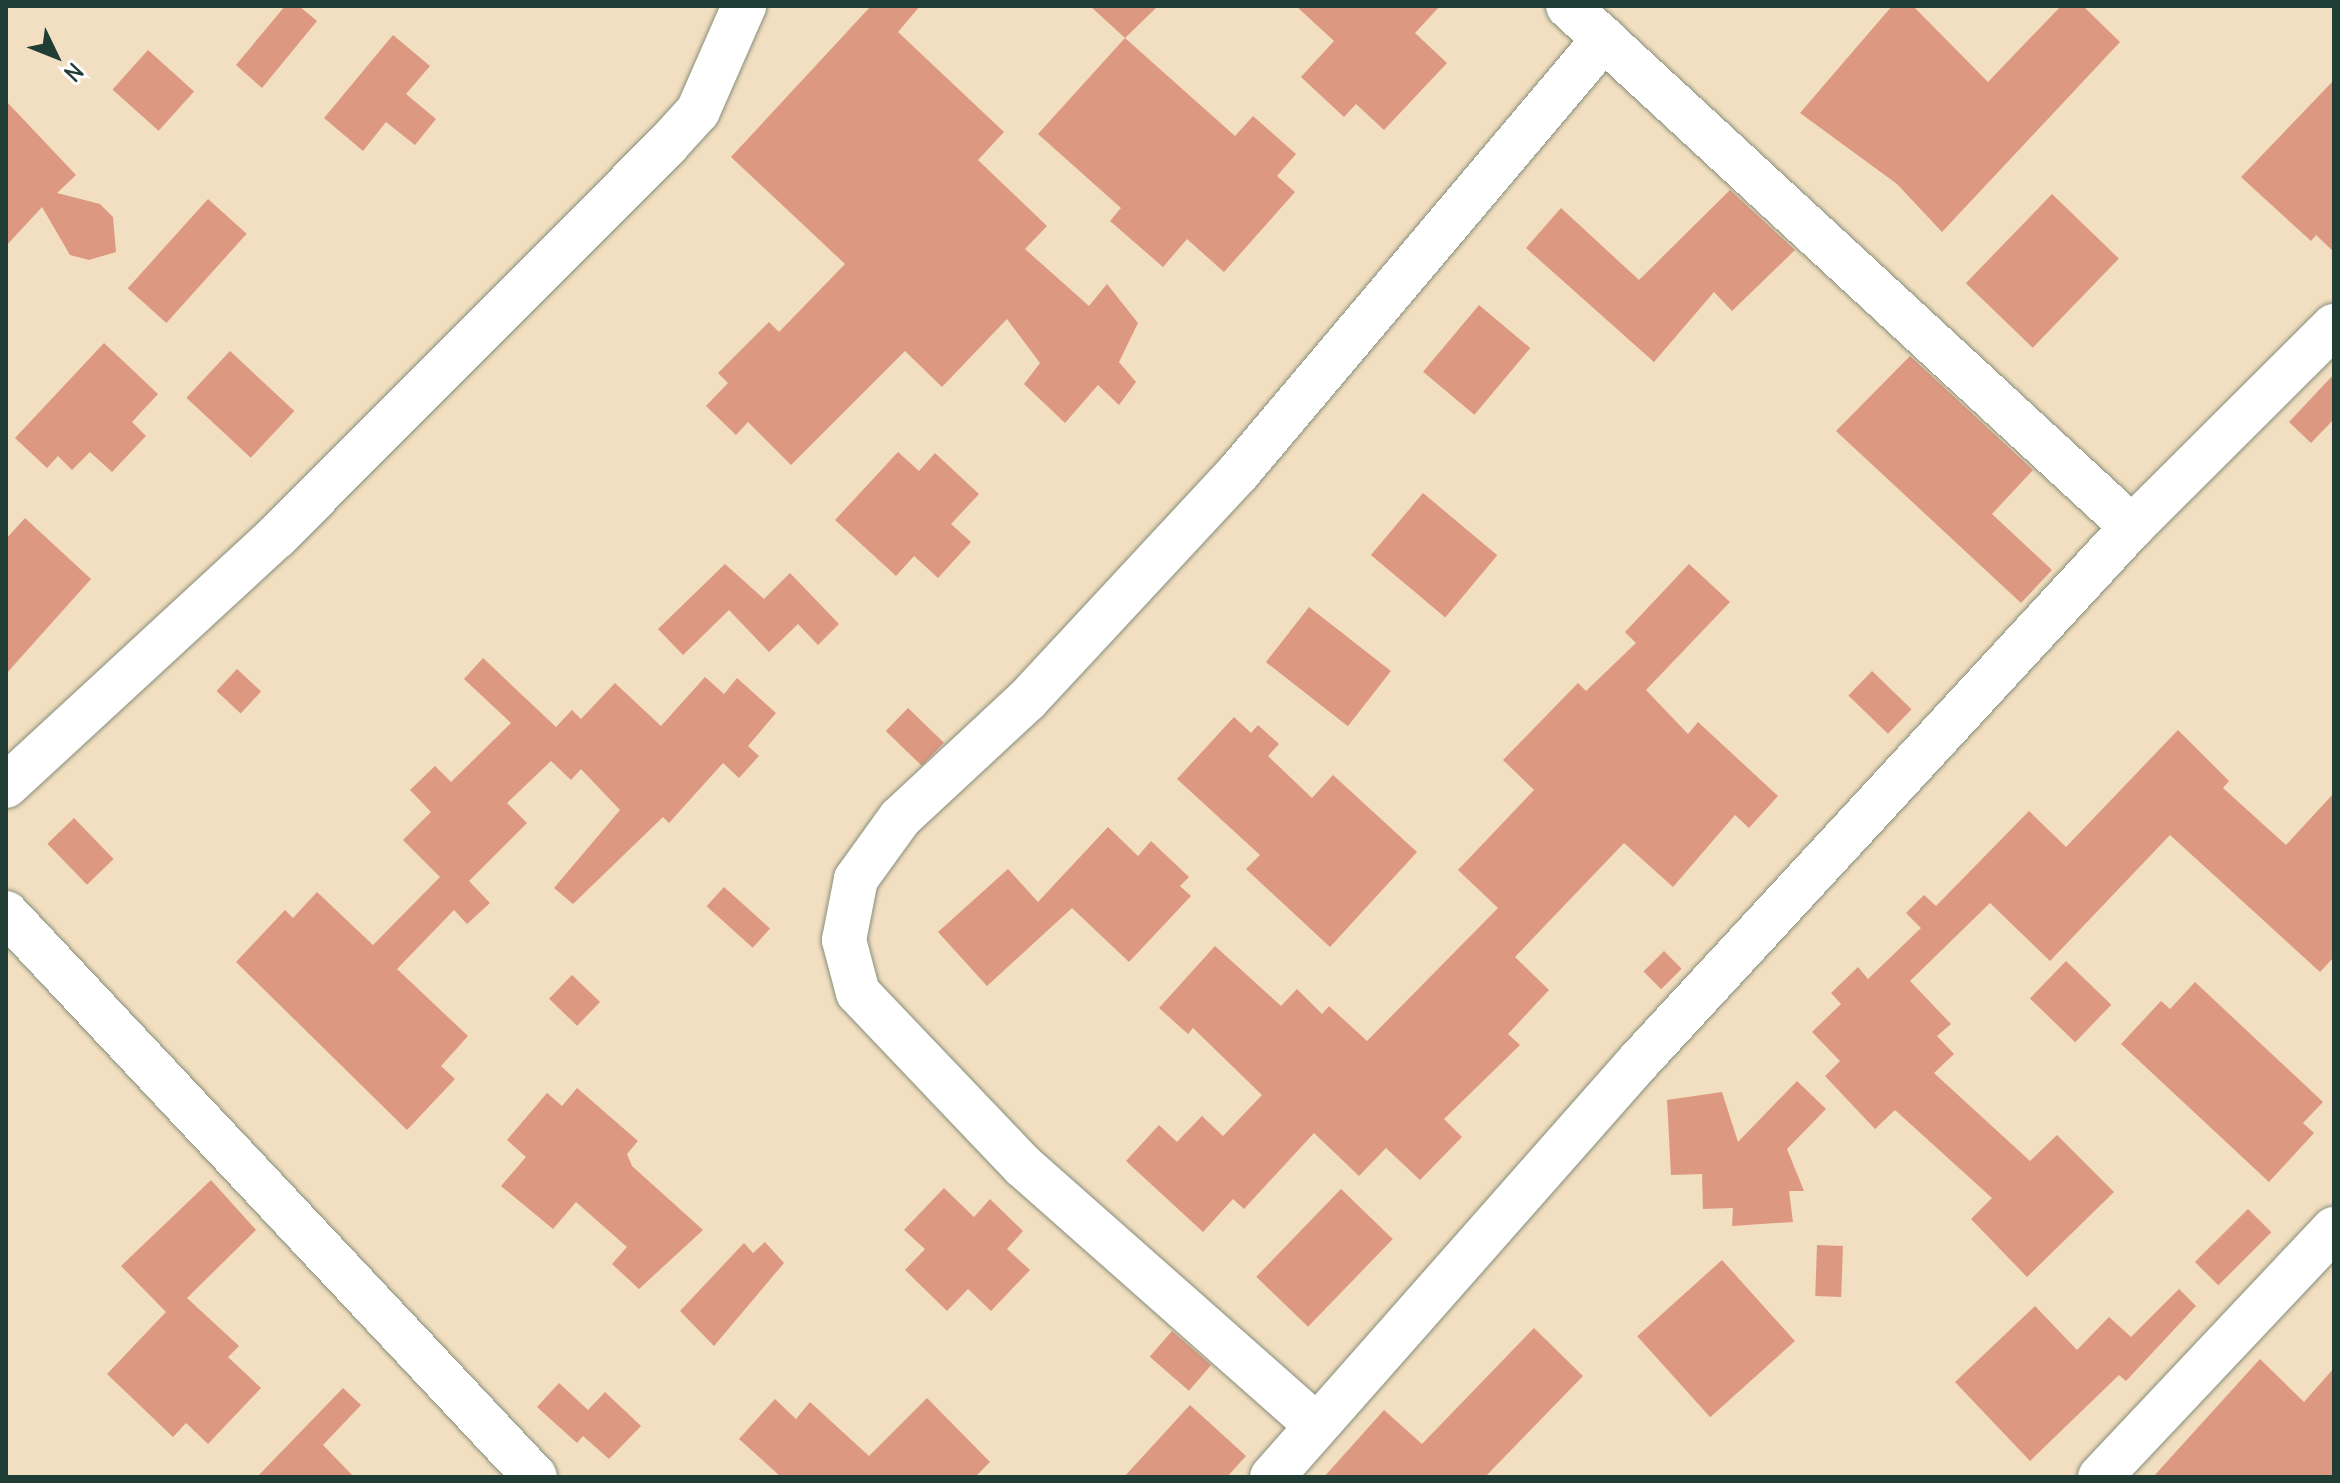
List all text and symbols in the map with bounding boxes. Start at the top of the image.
north arrow [16,16,96,96]
text: N [58,57,89,87]

